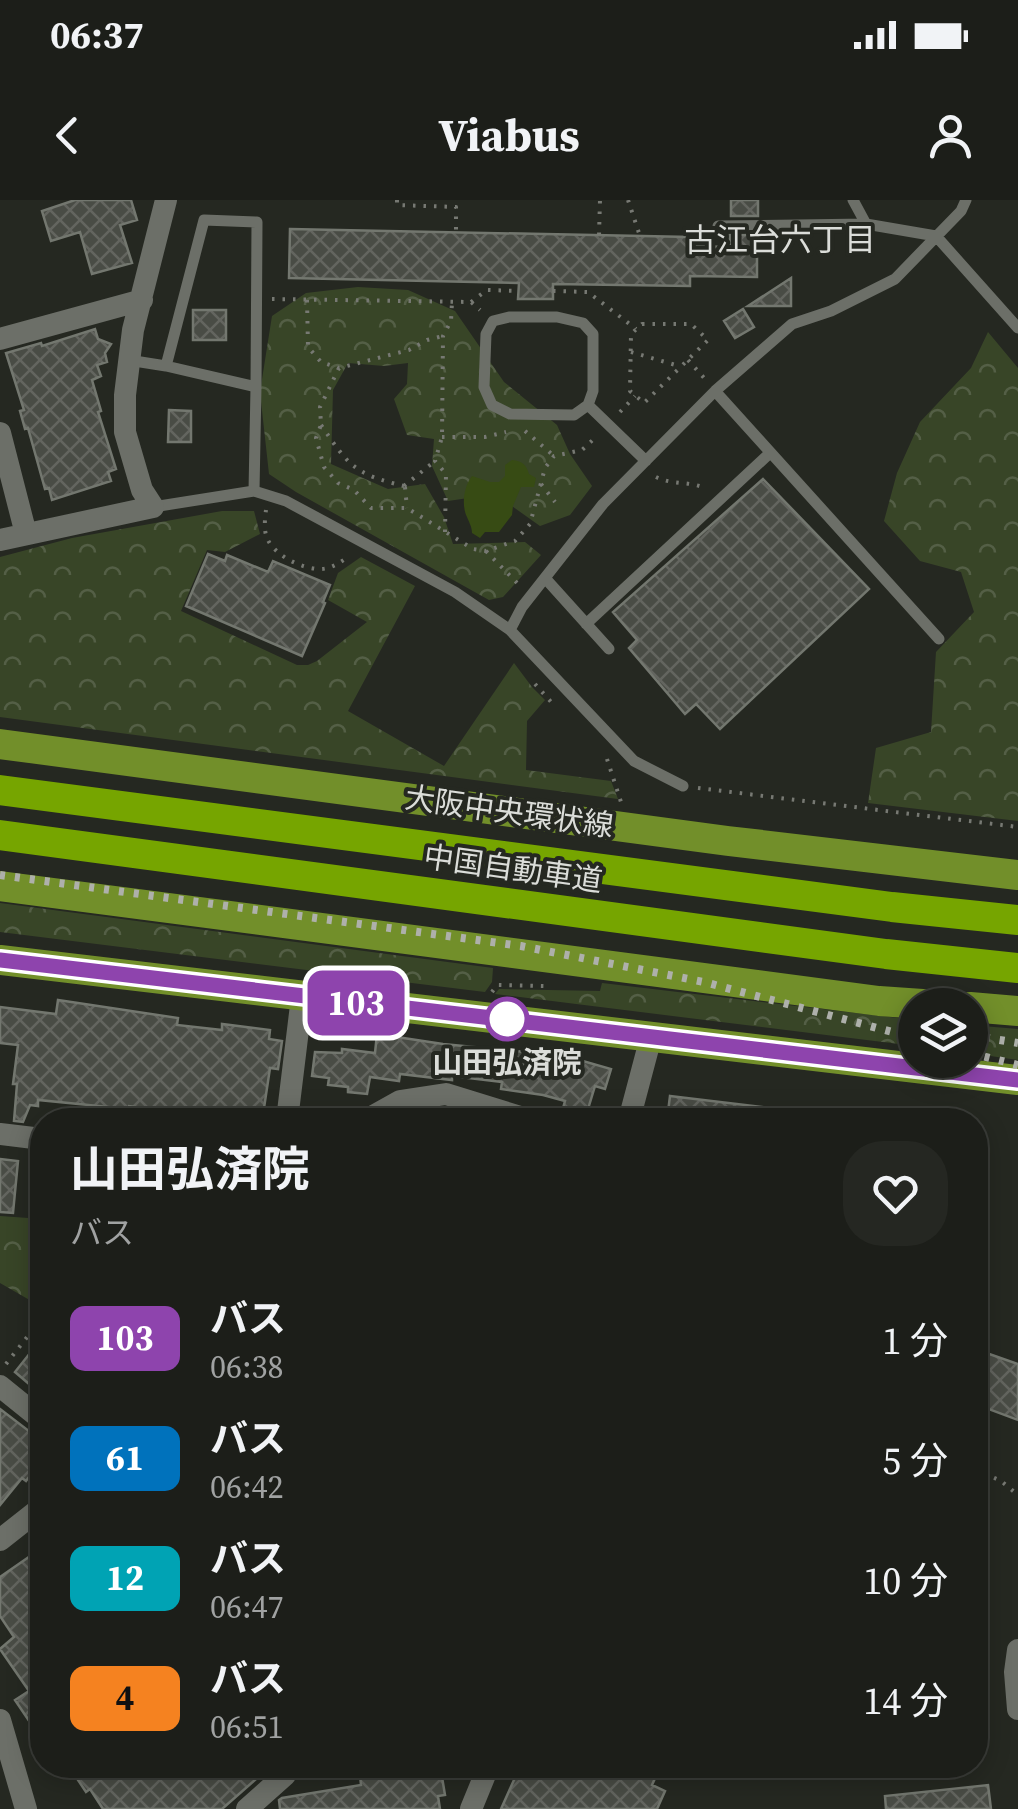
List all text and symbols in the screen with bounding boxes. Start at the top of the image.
text: 06:37 [50,9,144,61]
text: Viabus [438,104,580,166]
icon: back [40,108,95,163]
icon: person [923,108,978,163]
district label: 古江台六丁目 [684,218,876,262]
street label: 大阪中央環状線 [402,777,616,846]
street label: 中国自動車道 [421,836,605,901]
line badge: 103 [298,970,414,1036]
text: 103 [328,979,384,1027]
map controls [898,988,988,1078]
button: layers [898,988,988,1078]
marker: 山田弘済院 [486,998,528,1040]
place label: 山田弘済院 [432,1042,582,1083]
text: 山田弘済院 [70,1136,310,1202]
button: heart [843,1141,948,1246]
text: バス [70,1211,134,1255]
text: バス [210,1293,286,1345]
text: 103 [97,1314,153,1362]
text: 1 分 [882,1315,948,1367]
text: 06:38 [210,1345,284,1389]
text: バス [210,1413,286,1465]
text: 61 [106,1434,144,1482]
text: 5 分 [882,1435,948,1487]
text: 06:42 [210,1465,284,1509]
text: バス [210,1533,286,1585]
text: 12 [106,1554,144,1602]
text: 10 分 [863,1555,948,1607]
text: 06:47 [210,1585,284,1629]
text: バス [210,1653,286,1705]
text: 4 [116,1674,134,1722]
text: 14 分 [863,1675,948,1727]
text: 06:51 [210,1705,284,1749]

